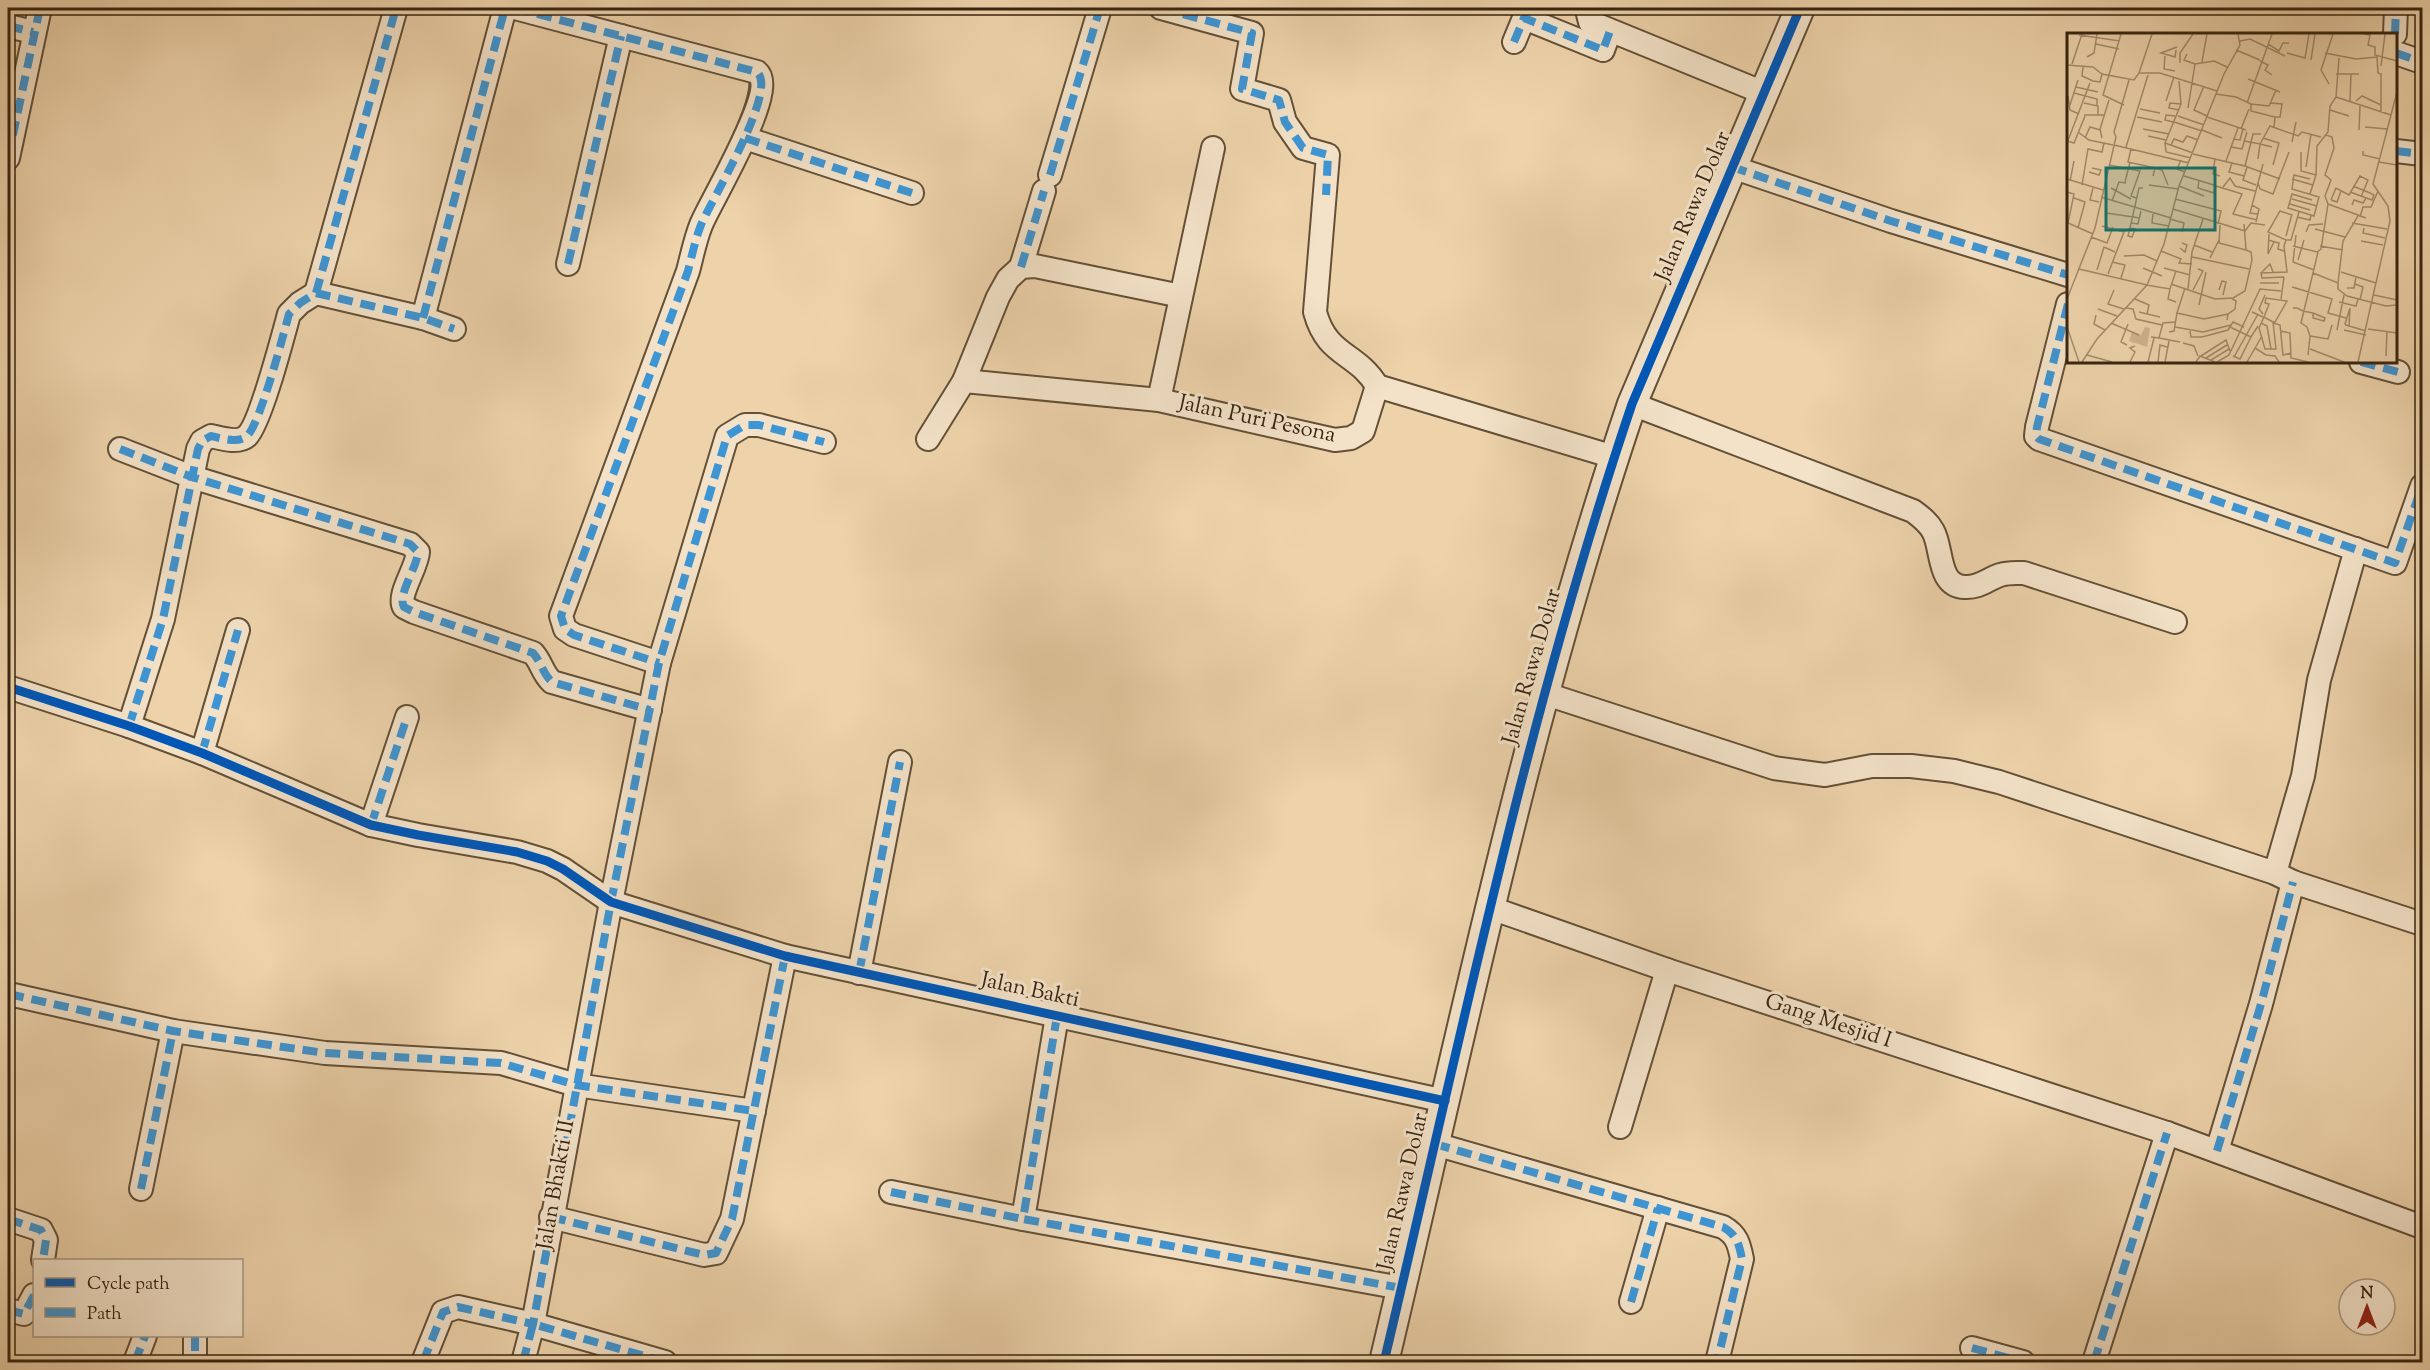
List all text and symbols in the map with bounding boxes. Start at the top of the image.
inset map [2067,33,2397,363]
street label: Jalan Rawa Dolar [1647,127,1740,288]
street label: Jalan Puri Pesona [1174,388,1339,452]
street label: Jalan Rawa Dolar [1495,585,1571,750]
street label: Jalan Bakti [977,965,1082,1017]
street label: Gang Mesjid I [1760,986,1896,1058]
street label: Jalan Rawa Dolar [1370,1110,1438,1275]
street label: Jalan Bhakti II [530,1117,584,1254]
legend [33,1259,243,1337]
text: Cycle path [87,1272,170,1298]
north arrow [2337,1277,2397,1337]
text: N [2361,1283,2374,1306]
text: Path [87,1302,122,1328]

